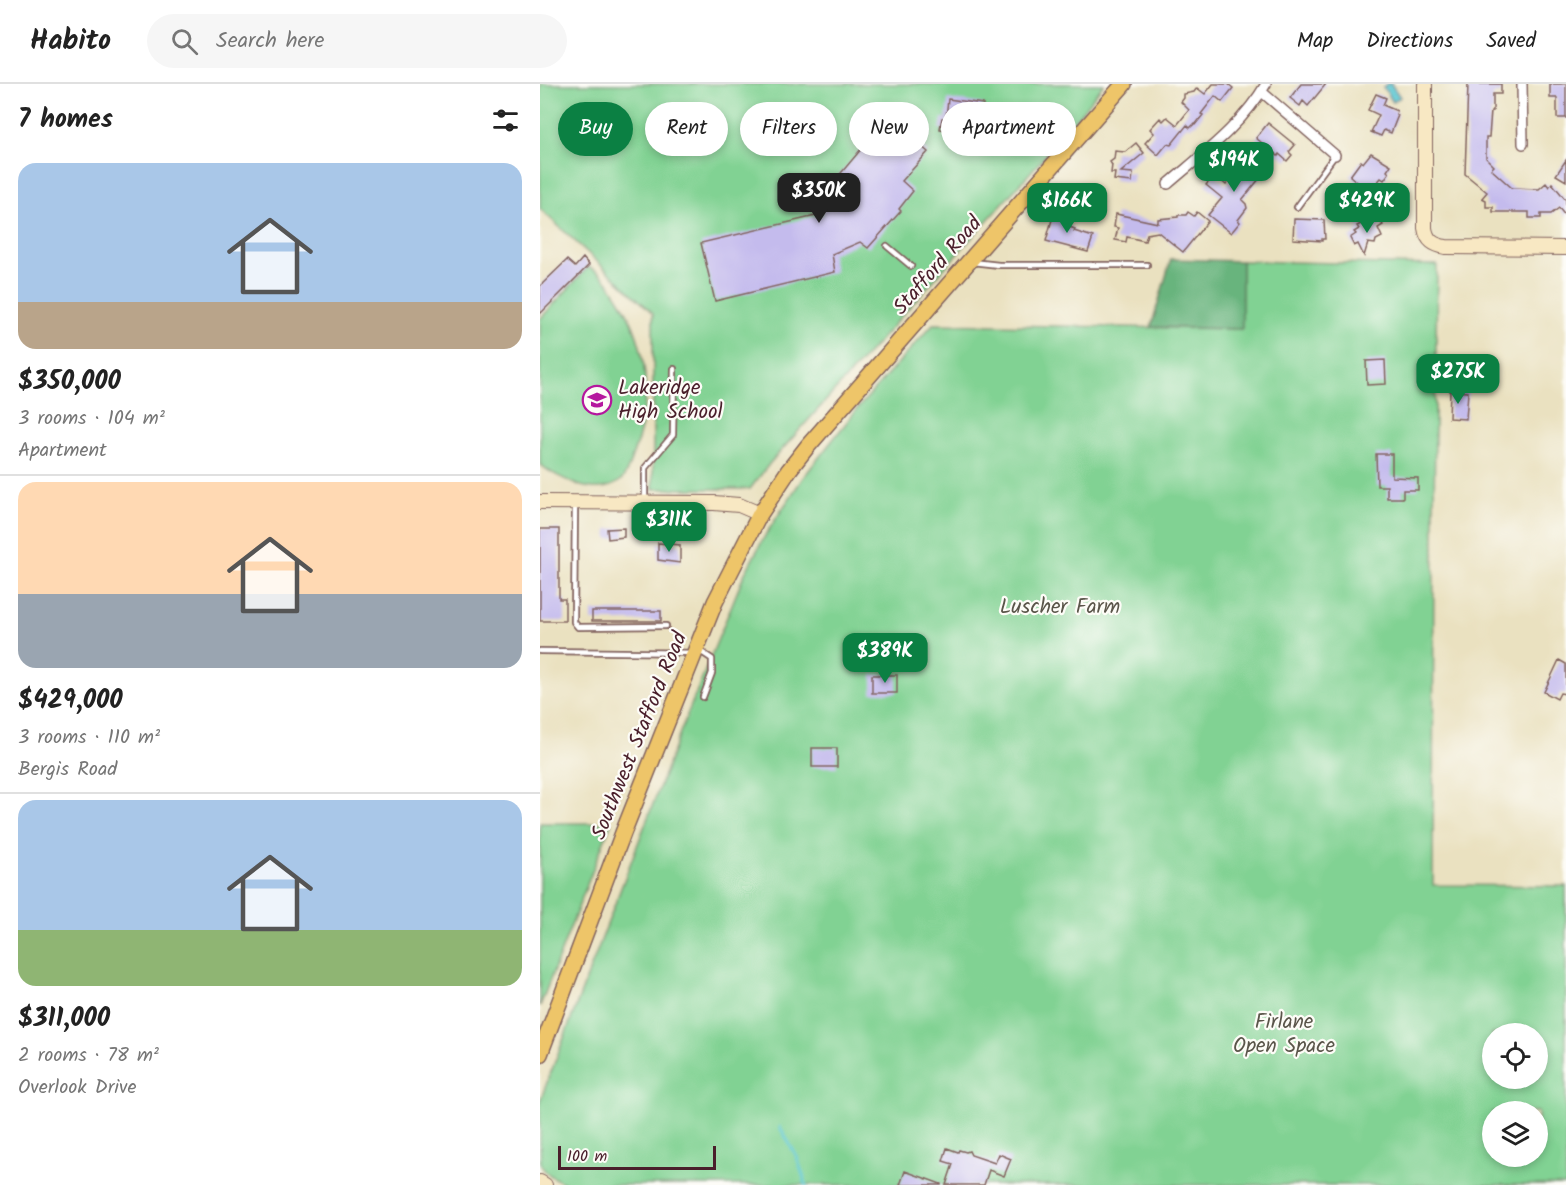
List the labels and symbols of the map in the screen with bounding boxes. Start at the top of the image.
pin: $194K [1192,142,1276,193]
pin: $350K [777,173,861,224]
pin: $166K [1025,183,1109,234]
pin: $429K [1325,183,1409,234]
street label: Stafford Road [885,209,991,323]
pin: $275K [1416,354,1500,405]
place label: Lakeridge High School [618,372,723,429]
school or university icon: Lakeridge High School [581,384,613,416]
pin: $311K [627,502,711,553]
park label: Luscher Farm [1000,591,1120,624]
street label: Southwest Stafford Road [583,627,697,845]
pin: $389K [843,633,927,684]
park label: Firlane Open Space [1233,1006,1335,1063]
scale bar [558,1143,716,1170]

